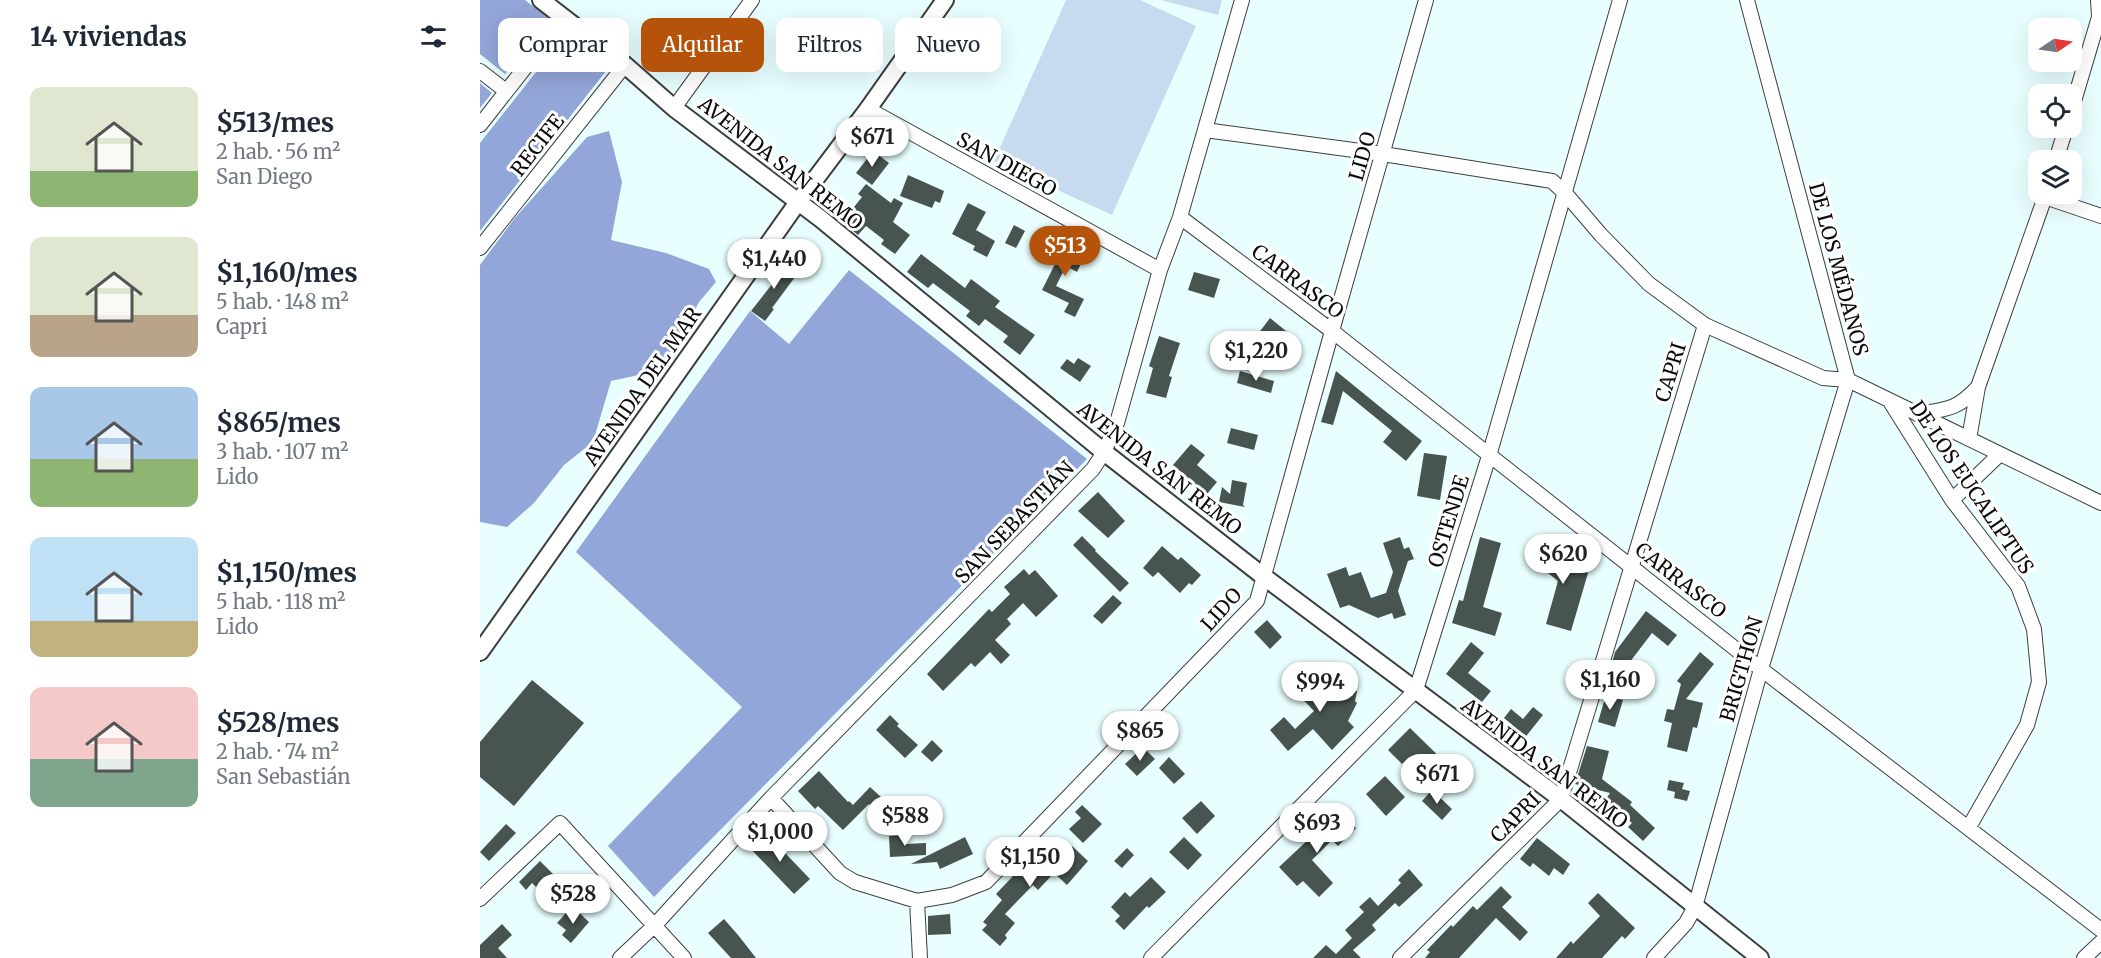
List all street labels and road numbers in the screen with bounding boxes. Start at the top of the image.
street label: AVENIDA SAN REMO [693,90,868,235]
street label: RECIFE [505,109,569,181]
street label: SAN DIEGO [953,126,1061,202]
street label: LIDO [1343,129,1381,183]
street label: DE LOS MÉDANOS [1804,179,1876,358]
street label: CARRASCO [1247,238,1349,324]
street label: AVENIDA DEL MAR [577,302,706,471]
street label: CAPRI [1649,339,1691,405]
street label: AVENIDA SAN REMO [1072,395,1247,540]
street label: DE LOS EUCALIPTUS [1905,396,2039,579]
street label: SAN SEBASTIÁN [948,454,1079,588]
street label: OSTENDE [1422,471,1474,570]
street label: CARRASCO [1630,537,1732,623]
street label: LIDO [1195,582,1247,636]
street label: BRIGTHON [1714,613,1768,724]
street label: AVENIDA SAN REMO [1456,692,1633,834]
street label: CAPRI [1485,787,1545,847]

